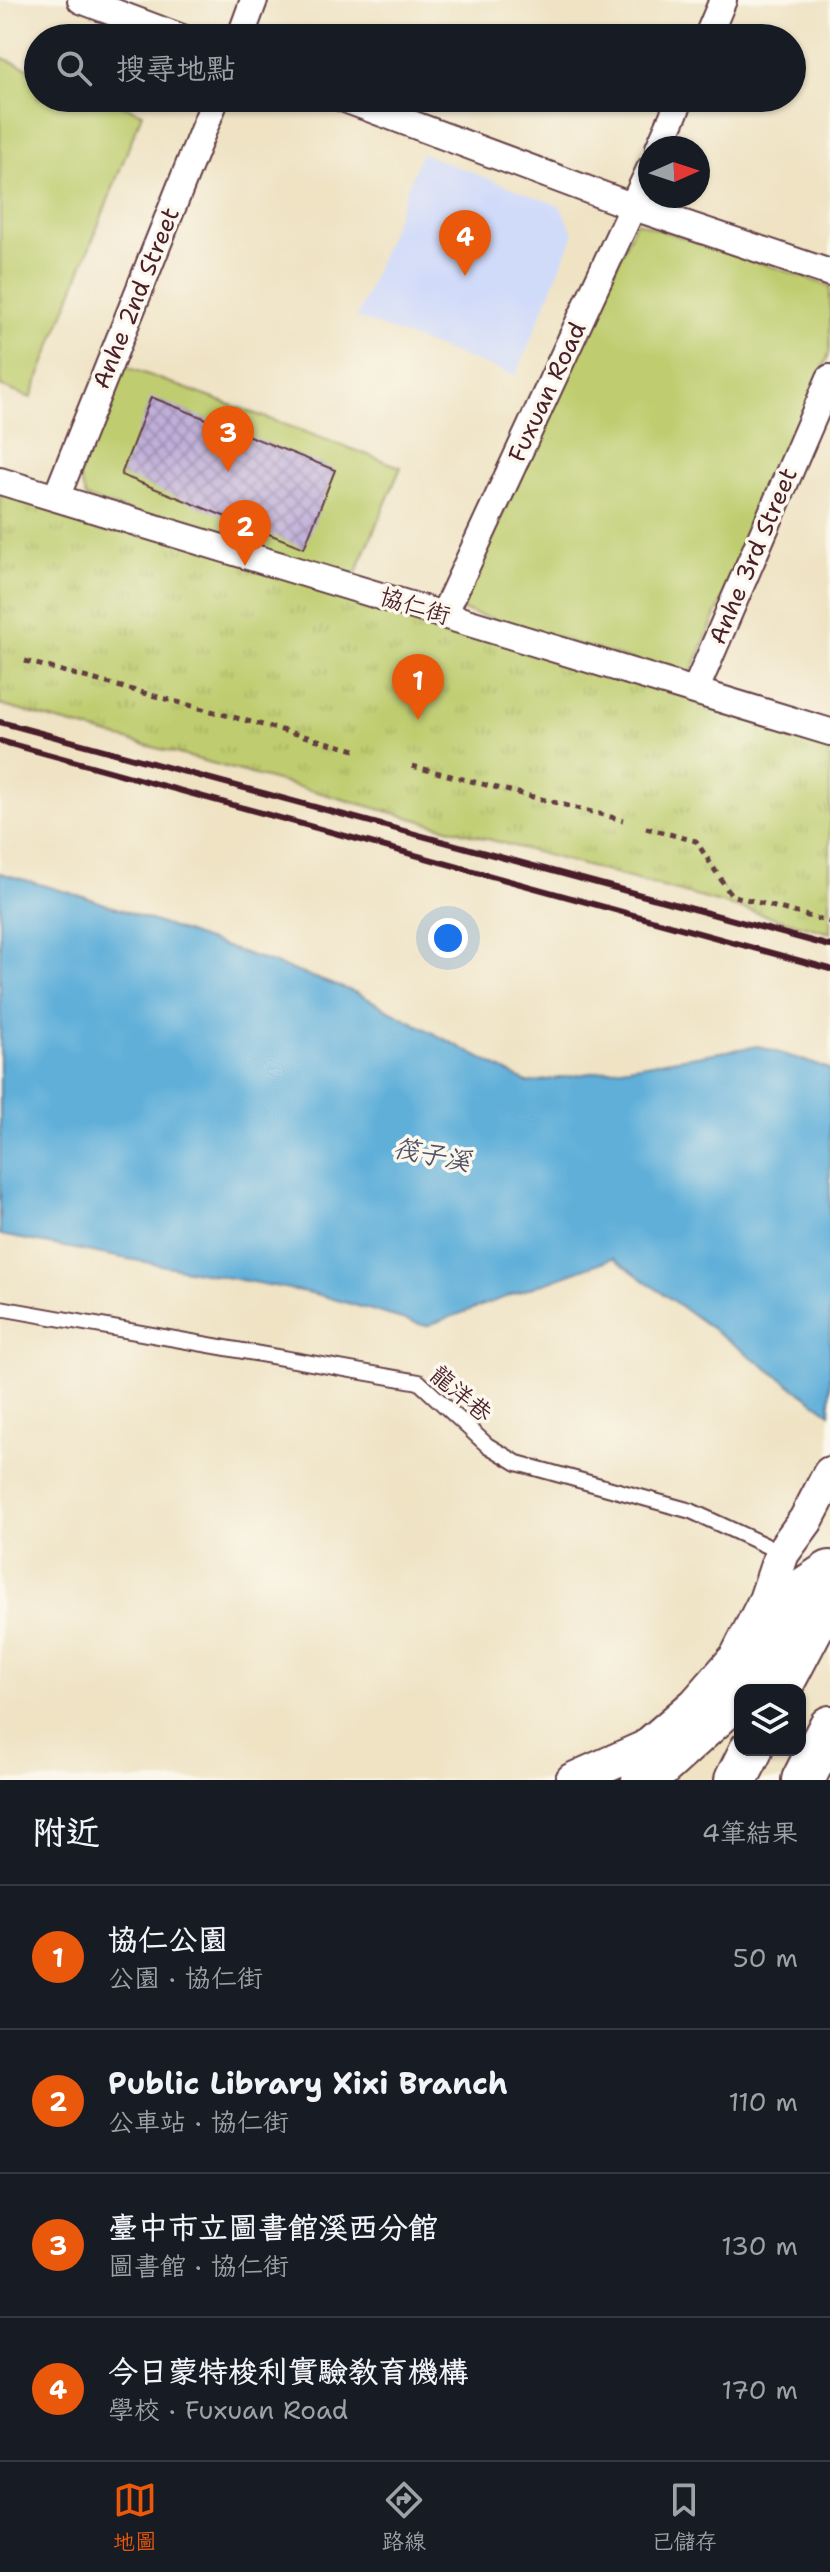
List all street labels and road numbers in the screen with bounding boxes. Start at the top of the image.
street label: Anhe 2nd Street [85,203,187,393]
street label: Fuxuan Road [501,317,593,467]
street label: Anhe 3rd Street [701,463,805,649]
street label: 協仁街 [376,580,454,632]
street label: 龍洋巷 [423,1359,499,1429]

